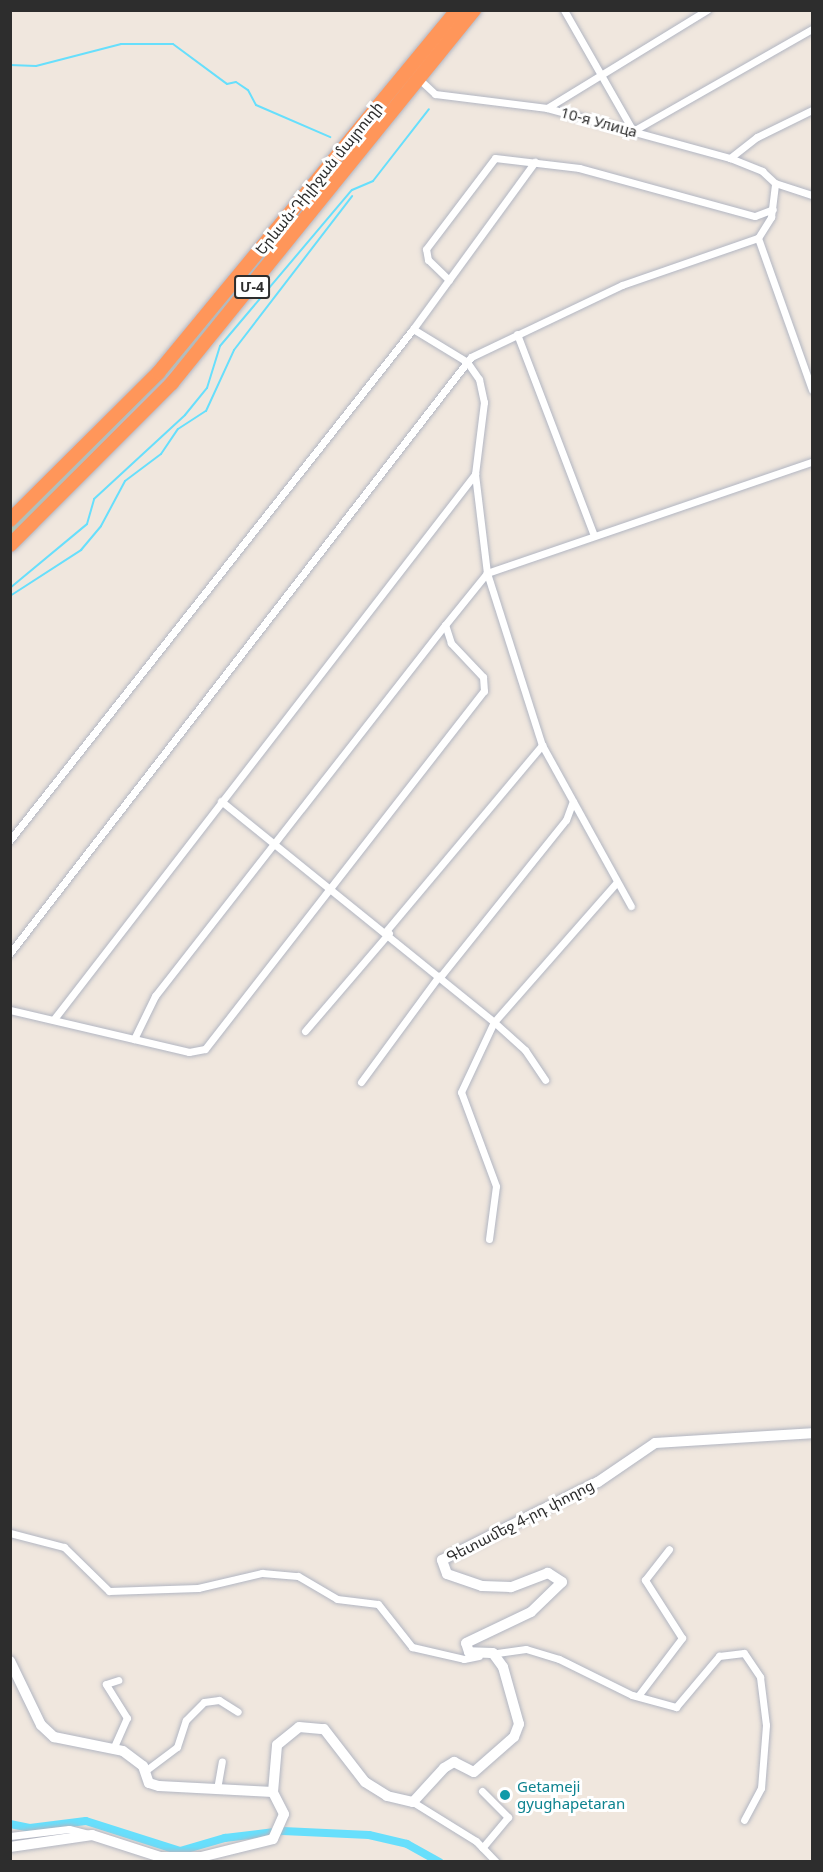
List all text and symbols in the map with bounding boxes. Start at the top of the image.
street label: Երևան-Դիլիջան մայրուղի [252,98,386,258]
street label: 10-я Улица [559,103,639,141]
road number: Մ-4 [234,276,270,298]
street label: Գետամեջ 4-րդ փողոց [443,1476,597,1566]
place label: Getameji gyughapetaran [517,1777,625,1812]
marker: Getameji gyughapetaran [498,1788,512,1802]

